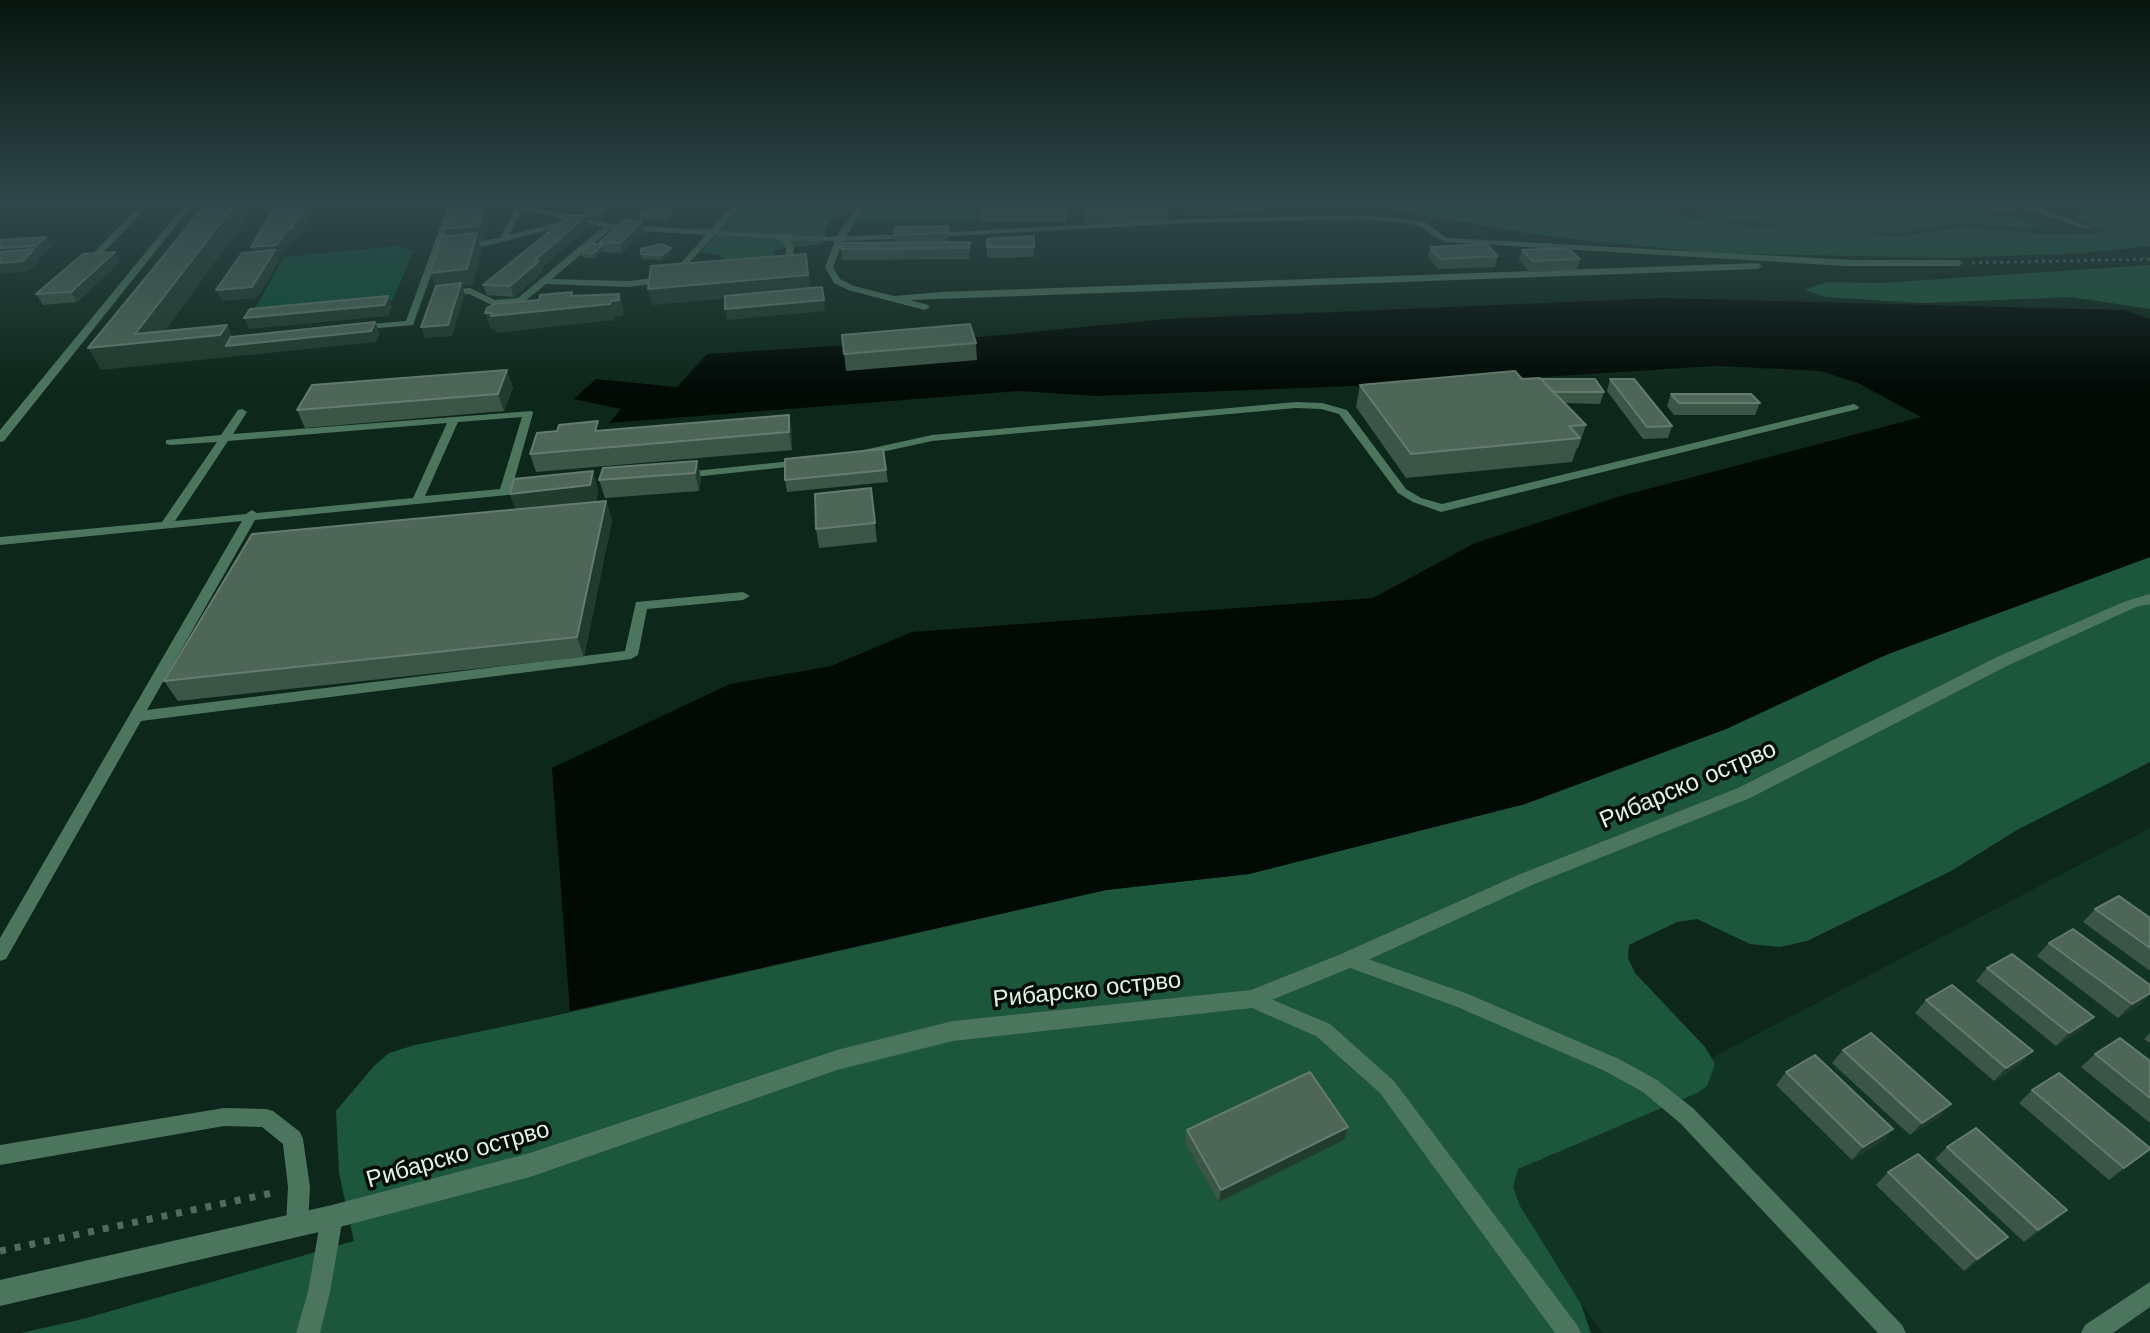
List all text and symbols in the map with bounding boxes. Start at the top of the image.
street label: Рибарско острво [1595,735,1781,835]
street label: Рибарско острво [991,966,1183,1014]
street label: Рибарско острво [363,1115,553,1195]

